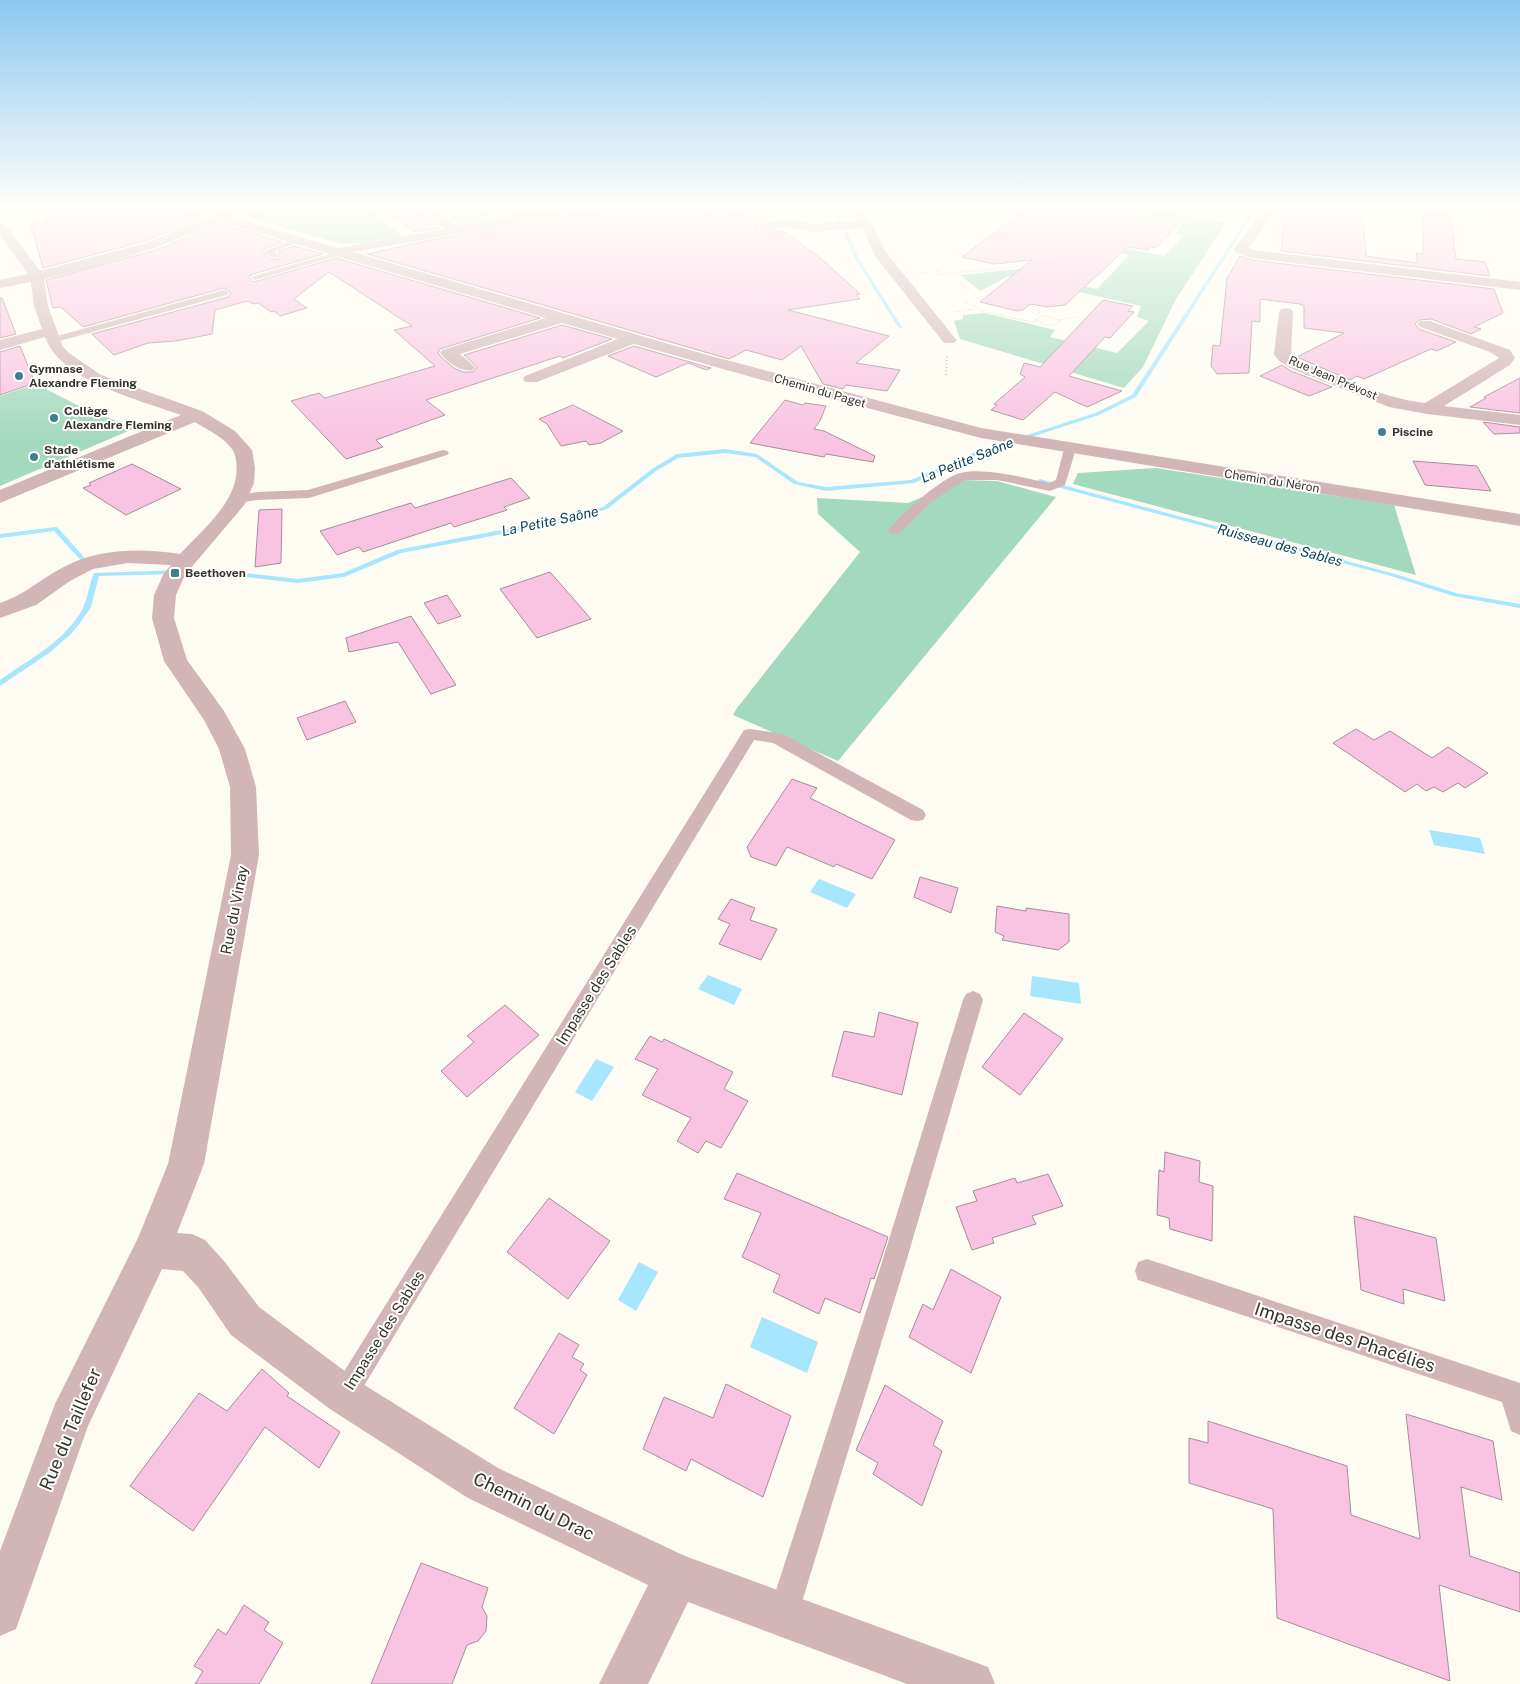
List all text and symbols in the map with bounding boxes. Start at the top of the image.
street label: Rue Jean Prévost [1287,353,1380,403]
place label: Gymnase Alexandre Fleming [29,362,137,390]
marker: Gymnase Alexandre Fleming [13,370,25,382]
street label: Chemin du Paget [773,371,868,411]
place label: Collège Alexandre Fleming [64,404,172,432]
marker: Collège Alexandre Fleming [48,412,60,424]
place label: Piscine [1392,425,1433,439]
marker: Piscine [1376,426,1388,438]
water label: La Petite Saône [918,434,1016,486]
place label: Stade d'athlétisme [44,443,115,471]
marker: Stade d'athlétisme [28,451,40,463]
street label: Chemin du Néron [1223,467,1321,495]
water label: La Petite Saône [500,503,600,539]
water label: Ruisseau des Sables [1216,521,1344,569]
place label: Beethoven [185,566,246,580]
marker: Beethoven [169,567,181,579]
street label: Rue du Vinay [217,864,251,956]
street label: Impasse des Sables [552,922,640,1048]
street label: Impasse des Sables [340,1267,428,1393]
street label: Impasse des Phacélies [1252,1298,1438,1376]
street label: Rue du Taillefer [35,1365,105,1493]
street label: Chemin du Drac [470,1468,598,1544]

